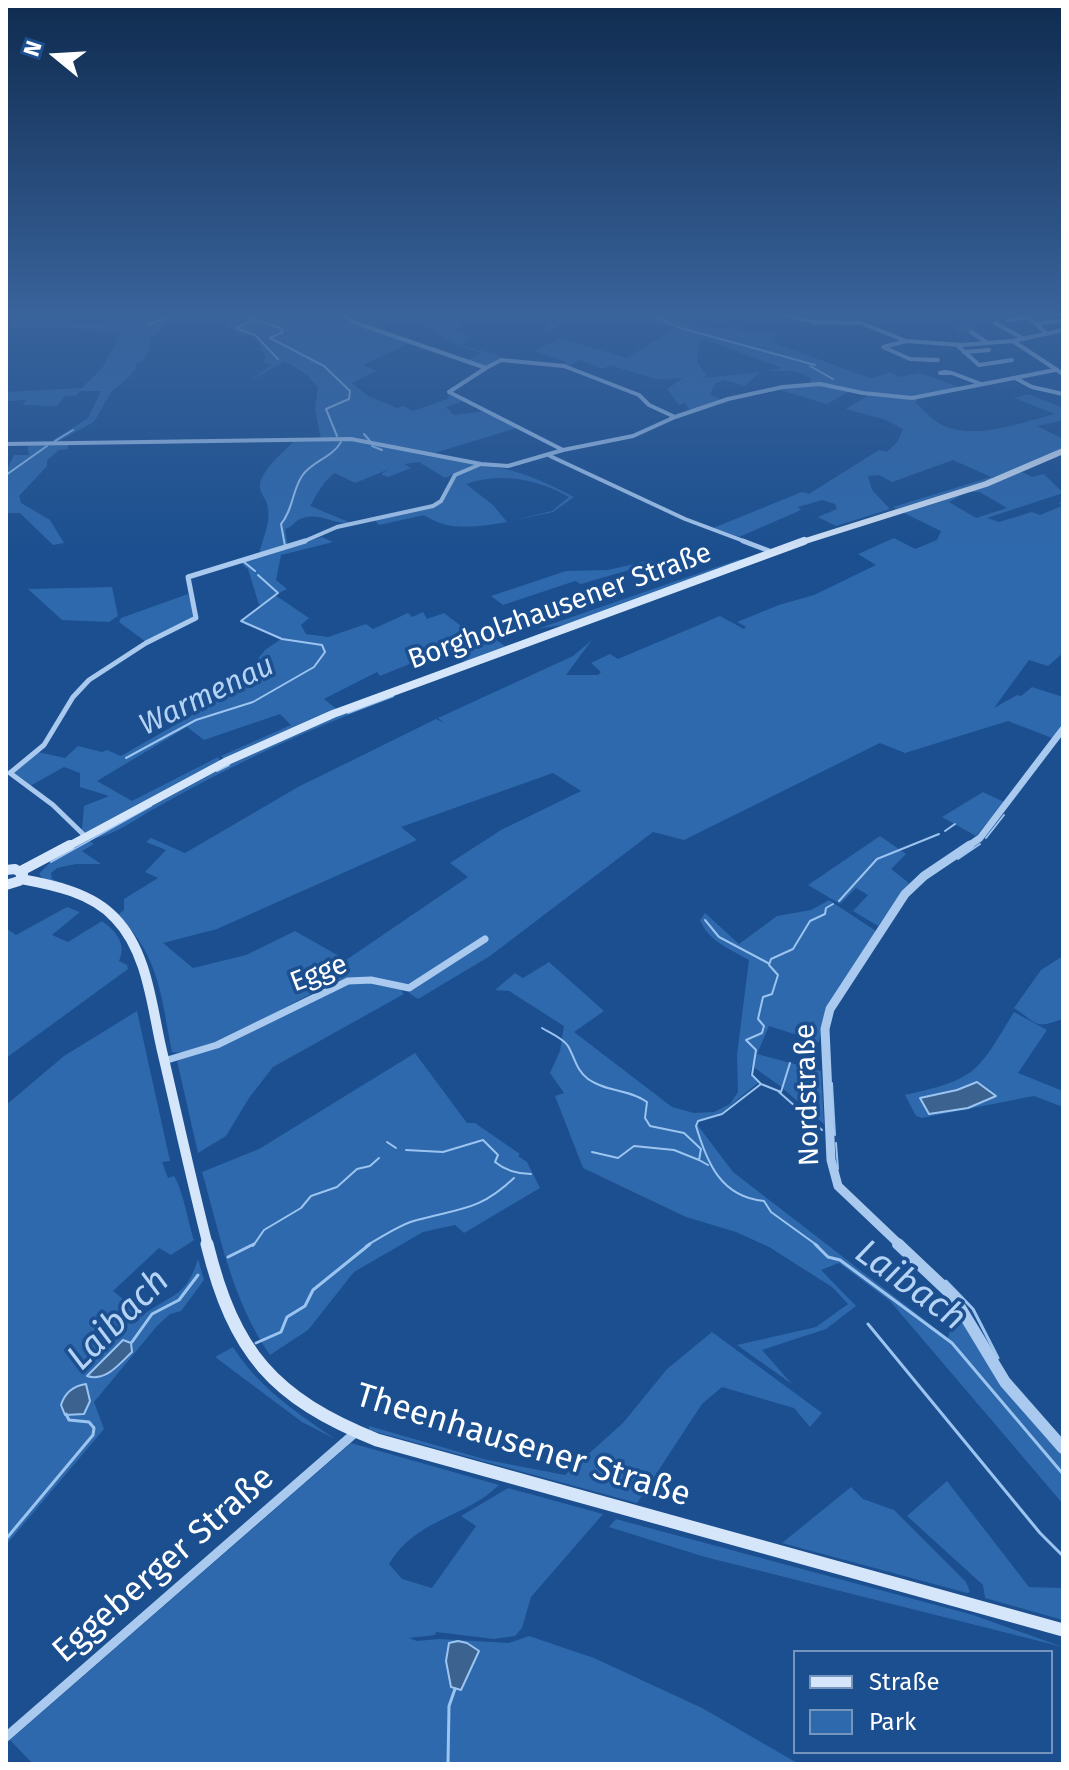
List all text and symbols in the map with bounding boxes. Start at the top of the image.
north arrow [16,16,96,96]
text: N [18,37,48,60]
street label: Borgholzhausener Straße [404,536,716,678]
water label: Warmenau [134,648,280,744]
street label: Egge [286,948,352,1000]
street label: Nordstraße [789,1023,827,1167]
water label: Laibach [846,1231,974,1341]
water label: Laibach [59,1260,179,1380]
street label: Theenhausener Straße [351,1376,695,1516]
street label: Eggeberger Straße [45,1458,283,1672]
legend [793,1650,1053,1754]
text: Straße [869,1668,940,1696]
text: Park [869,1708,916,1736]

